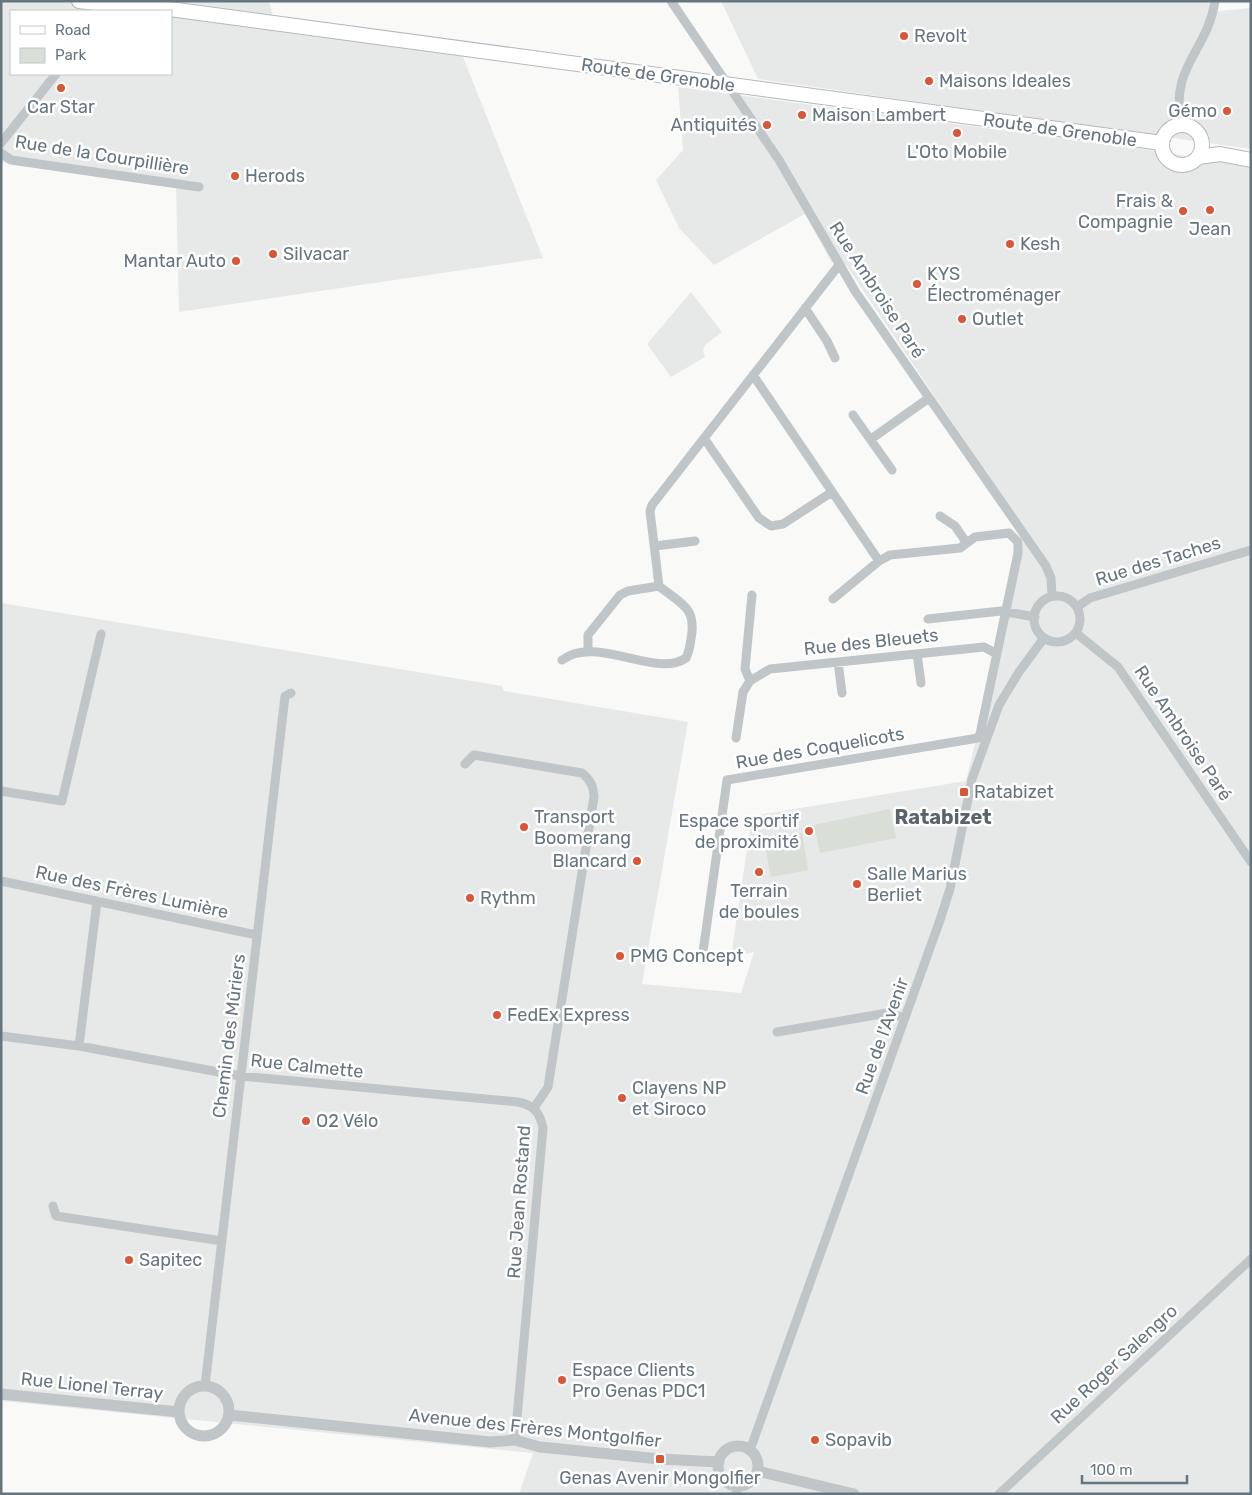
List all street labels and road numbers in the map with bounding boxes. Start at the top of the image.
street label: Route de Grenoble [580,53,736,97]
street label: Route de Grenoble [982,108,1138,152]
street label: Rue de la Courpillière [13,130,191,180]
street label: Rue Ambroise Paré [825,218,929,362]
street label: Rue des Taches [1093,531,1223,591]
street label: Rue des Bleuets [803,624,939,660]
street label: Rue Ambroise Paré [1130,661,1236,805]
street label: Rue des Coquelicots [734,722,906,774]
street label: Rue des Frères Lumière [34,861,230,923]
street label: Chemin des Mûriers [208,953,250,1119]
street label: Rue de l'Avenir [851,974,913,1097]
street label: Rue Calmette [249,1049,365,1083]
street label: Rue Jean Rostand [503,1125,535,1279]
street label: Rue Roger Salengro [1046,1300,1182,1428]
street label: Rue Lionel Terray [20,1368,164,1404]
street label: Avenue des Frères Montgolfier [408,1404,663,1452]

